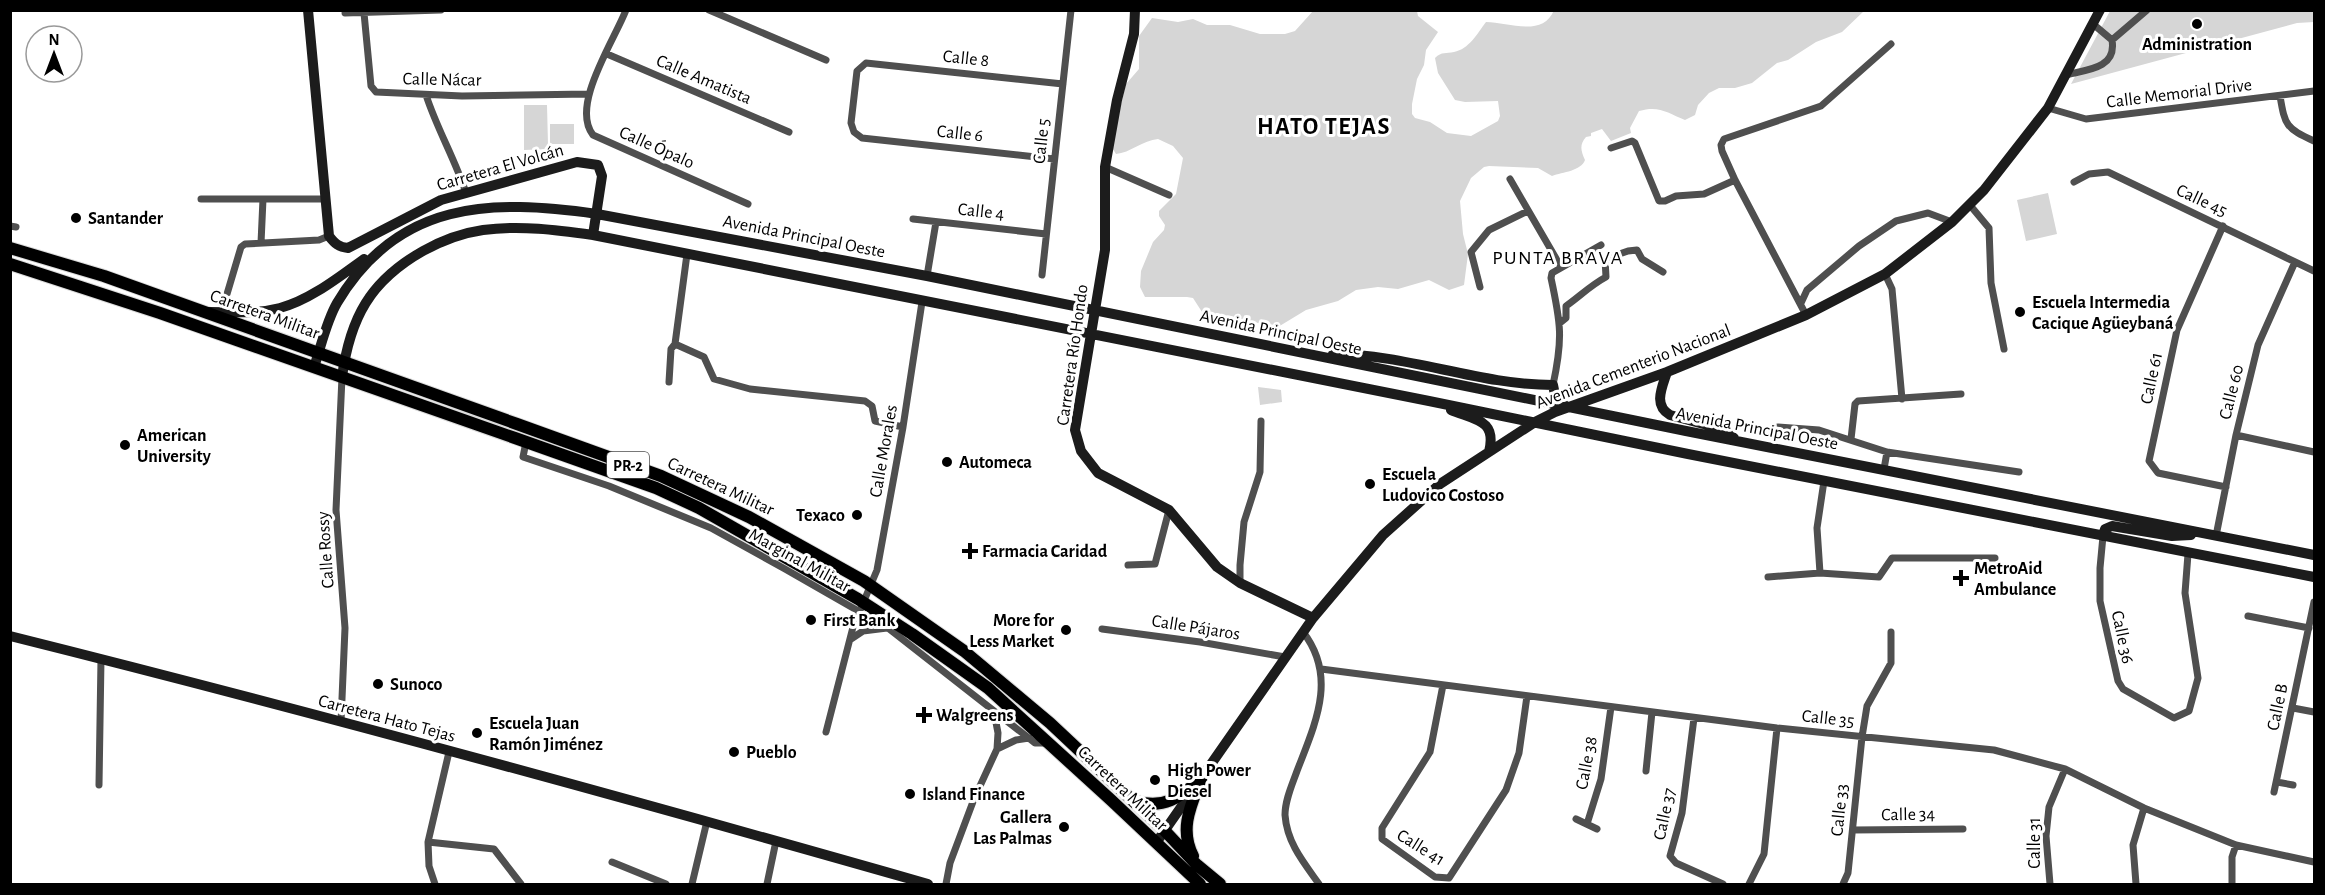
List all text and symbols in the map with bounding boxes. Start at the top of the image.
marker: Administration [2190,17,2204,31]
north arrow [24,24,84,84]
text: N [48,32,60,48]
place label: Administration [2142,36,2252,54]
street label: Calle 8 [942,48,990,70]
street label: Calle Amatista [653,52,754,108]
street label: Calle Nácar [402,70,482,90]
street label: Calle Memorial Drive [2105,76,2253,112]
district label: HATO TEJAS [1257,115,1391,139]
street label: Calle 5 [1031,118,1053,165]
street label: Calle Ópalo [616,121,698,172]
street label: Calle 6 [936,123,984,145]
street label: Carretera El Volcán [435,141,566,195]
street label: Calle 45 [2173,181,2230,220]
street label: Calle 4 [957,201,1005,223]
place label: Santander [88,210,164,228]
marker: Santander [69,211,83,225]
street label: Avenida Principal Oeste [721,212,886,262]
district label: PUNTA BRAVA [1492,248,1624,268]
street label: Carretera Río Hondo [1054,283,1092,427]
street label: Carretera Militar [207,287,322,343]
place label: Escuela Intermedia Cacique Agüeybaná [2032,294,2174,333]
marker: Escuela Intermedia Cacique Agüeybaná [2013,305,2027,319]
street label: Avenida Principal Oeste [1198,307,1363,359]
street label: Avenida Cementerio Nacional [1533,321,1733,412]
street label: Calle 61 [2138,351,2166,406]
street label: Calle 60 [2216,363,2247,421]
street label: Calle Morales [867,403,901,499]
street label: Avenida Principal Oeste [1674,404,1839,454]
place label: American University [137,427,212,466]
marker: American University [118,438,132,452]
road number: PR-2 [607,452,649,478]
street label: Carretera Militar [665,454,777,519]
place label: Automeca [959,454,1032,472]
marker: Automeca [940,455,954,469]
place label: Escuela Ludovico Costoso [1382,466,1504,505]
marker: Escuela Ludovico Costoso [1363,477,1377,491]
place label: Texaco [796,507,845,525]
marker: Texaco [850,508,864,522]
street label: Calle Rossy [314,511,338,589]
street label: Marginal Militar [746,526,854,596]
place label: Farmacia Caridad [982,543,1108,561]
marker: Farmacia Caridad [963,544,977,558]
place label: MetroAid Ambulance [1974,560,2056,599]
marker: MetroAid Ambulance [1952,569,1970,587]
street label: Calle 36 [2108,609,2136,665]
place label: First Bank [823,612,895,630]
place label: More for Less Market [969,612,1055,651]
street label: Calle Pájaros [1150,612,1241,644]
marker: First Bank [804,613,818,627]
marker: More for Less Market [1059,623,1073,637]
place label: Sunoco [390,676,443,694]
marker: Sunoco [371,677,385,691]
street label: Calle B [2264,682,2292,732]
street label: Carretera Hato Tejas [316,692,457,746]
place label: Walgreens [936,707,1013,725]
street label: Calle 35 [1801,707,1855,731]
marker: Walgreens [917,708,931,722]
place label: Escuela Juan Ramón Jiménez [489,715,603,754]
marker: Escuela Juan Ramón Jiménez [470,726,484,740]
street label: Calle 38 [1573,735,1601,791]
street label: Carretera Militar [1074,743,1171,835]
place label: Pueblo [746,744,797,762]
marker: Pueblo [727,745,741,759]
place label: High Power Diesel [1167,762,1251,801]
marker: High Power Diesel [1148,773,1162,787]
street label: Calle 33 [1828,783,1852,837]
place label: Island Finance [922,786,1025,804]
marker: Island Finance [903,787,917,801]
street label: Calle 37 [1651,787,1679,842]
street label: Calle 34 [1881,806,1935,824]
place label: Gallera Las Palmas [973,809,1052,848]
street label: Calle 31 [2026,817,2044,869]
marker: Gallera Las Palmas [1057,820,1071,834]
street label: Calle 41 [1393,826,1448,869]

